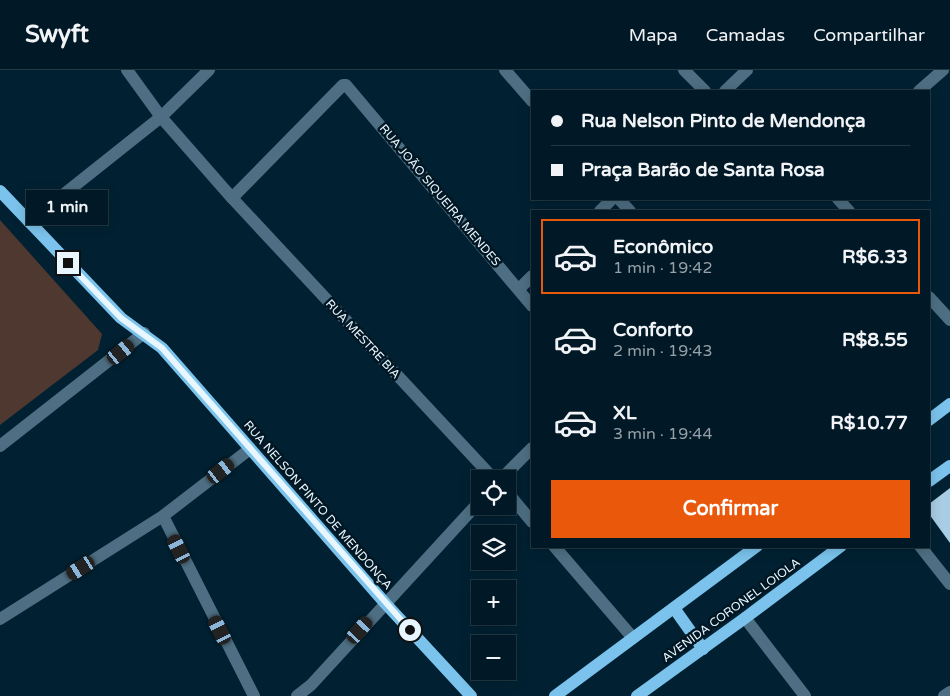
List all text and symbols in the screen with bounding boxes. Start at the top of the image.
text: Swyft [25,20,89,49]
text: Mapa [629,24,678,46]
text: Camadas [706,24,785,46]
text: Compartilhar [813,24,925,46]
text: Rua Nelson Pinto de Mendonça [581,110,866,132]
street label: RUA JOÃO SIQUEIRA MENDES [377,121,503,269]
text: Praça Barão de Santa Rosa [581,159,825,181]
callout: 1 min [27,190,109,226]
text: 1 min [46,197,88,217]
icon: car [553,234,598,279]
text: Econômico [613,236,713,258]
text: R$6.33 [842,246,908,268]
route end [57,252,79,274]
text: 1 min · 19:42 [613,258,712,278]
street label: RUA MESTRE BIA [323,297,403,381]
icon: car [553,317,598,362]
text: Conforto [613,319,693,341]
text: R$8.55 [842,329,908,351]
car [104,337,137,367]
text: 2 min · 19:43 [613,341,712,361]
icon: car [553,400,598,445]
text: XL [613,402,637,424]
text: R$10.77 [830,412,908,434]
street label: RUA NELSON PINTO DE MENDONÇA [241,418,395,592]
text: 3 min · 19:44 [613,424,712,444]
car [204,456,237,486]
map controls [471,470,516,680]
button: locate [471,470,516,515]
button: Confirmar [551,480,910,538]
button: layers [471,525,516,570]
car [165,532,192,566]
car [64,554,97,582]
street label: AVENIDA CORONEL LOIOLA [659,555,803,665]
button: + [471,580,516,625]
car [206,613,233,647]
car [344,614,375,646]
route start [399,619,421,641]
button: − [471,635,516,680]

